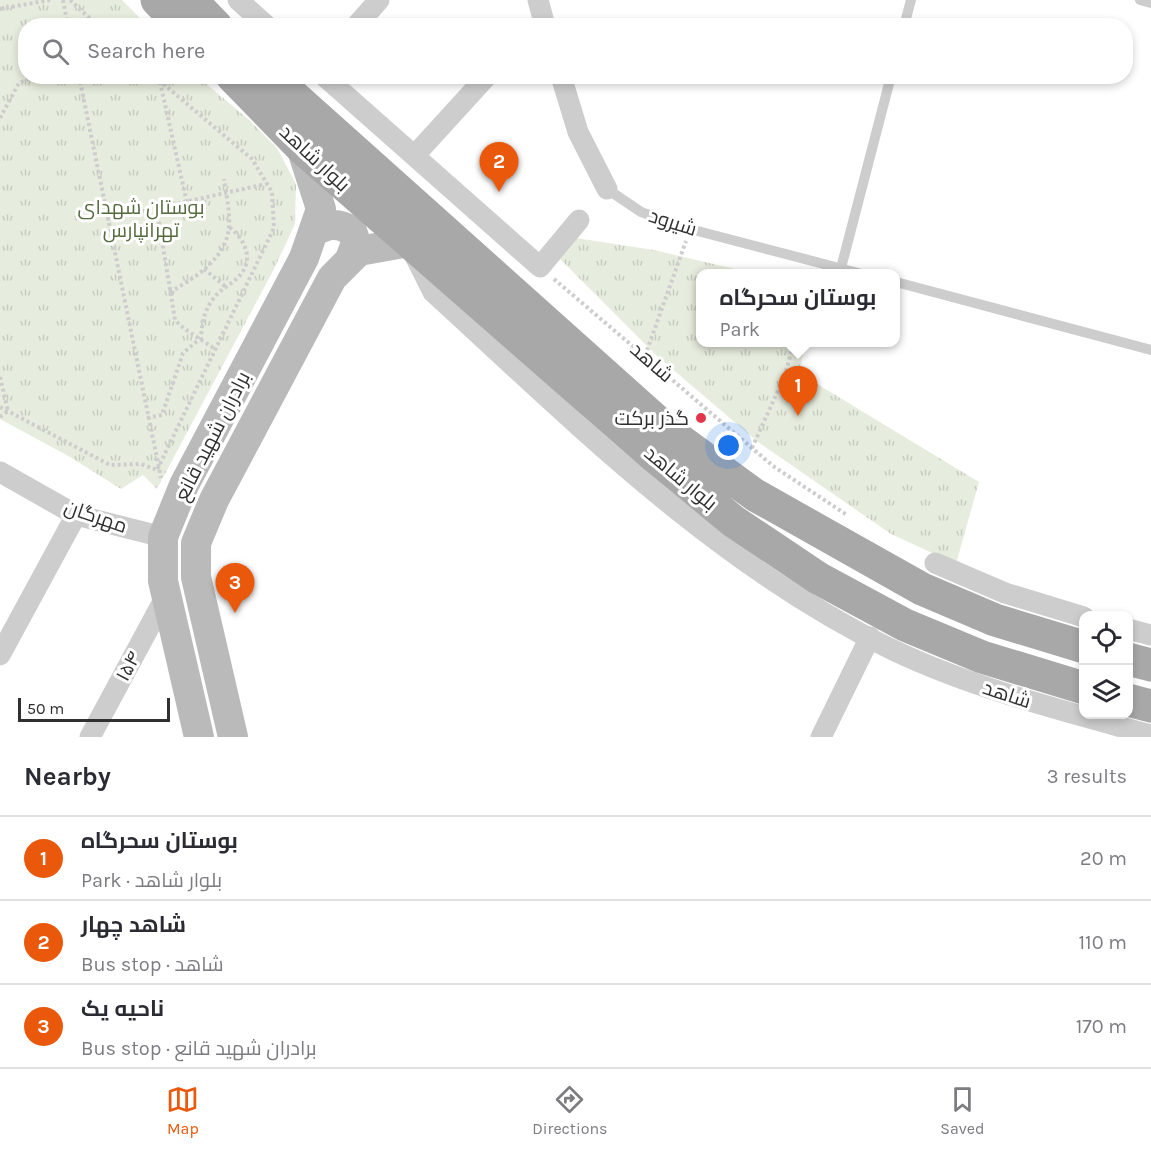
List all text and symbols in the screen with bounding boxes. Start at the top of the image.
search box [18,18,1133,84]
icon: search [39,35,72,68]
text: Search here [87,38,205,64]
street label: بلوار شاهد [275,120,354,197]
pin: 2 [480,142,518,192]
park label: بوستان شهدای تهرانپارس [77,196,205,243]
street label: شیرود [646,204,700,241]
popup [696,269,900,347]
text: بوستان سحرگاه [720,285,876,311]
text: Park [720,318,760,341]
street label: شاهد [626,338,678,387]
pin: 1 [778,366,818,416]
street label: برادران شهید قانع [170,368,257,506]
place label: گذر برکت [615,407,689,430]
marker: گذر برکت [694,411,708,425]
your location [714,431,743,460]
street label: بلوار شاهد [640,441,722,515]
street label: مهرگان [61,495,130,539]
pin: 3 [216,564,254,613]
map controls [1079,611,1133,719]
button: locate [1079,611,1133,665]
street label: ۱۵۴ [111,647,146,685]
button: layers [1079,665,1133,719]
street label: شاهد [980,676,1034,713]
scale bar [18,695,170,722]
text: 50 m [27,699,64,718]
text: Nearby [24,761,111,792]
text: 3 results [1047,765,1127,788]
text: بوستان سحرگاه [81,828,238,854]
text: 1 [40,847,47,870]
text: 20 m [1080,847,1127,870]
text: Park · بلوار شاهد [81,869,222,892]
text: شاهد چهار [81,912,186,938]
text: 2 [37,931,50,954]
text: 110 m [1078,931,1127,954]
text: Bus stop · شاهد [81,953,224,976]
text: ناحیه یک [81,996,164,1022]
text: 3 [37,1015,50,1038]
text: 170 m [1076,1015,1127,1038]
text: Bus stop · برادران شهید قانع [81,1037,317,1060]
tab: Map [166,1083,199,1138]
tab: Directions [532,1083,607,1138]
tab: Saved [940,1083,985,1138]

